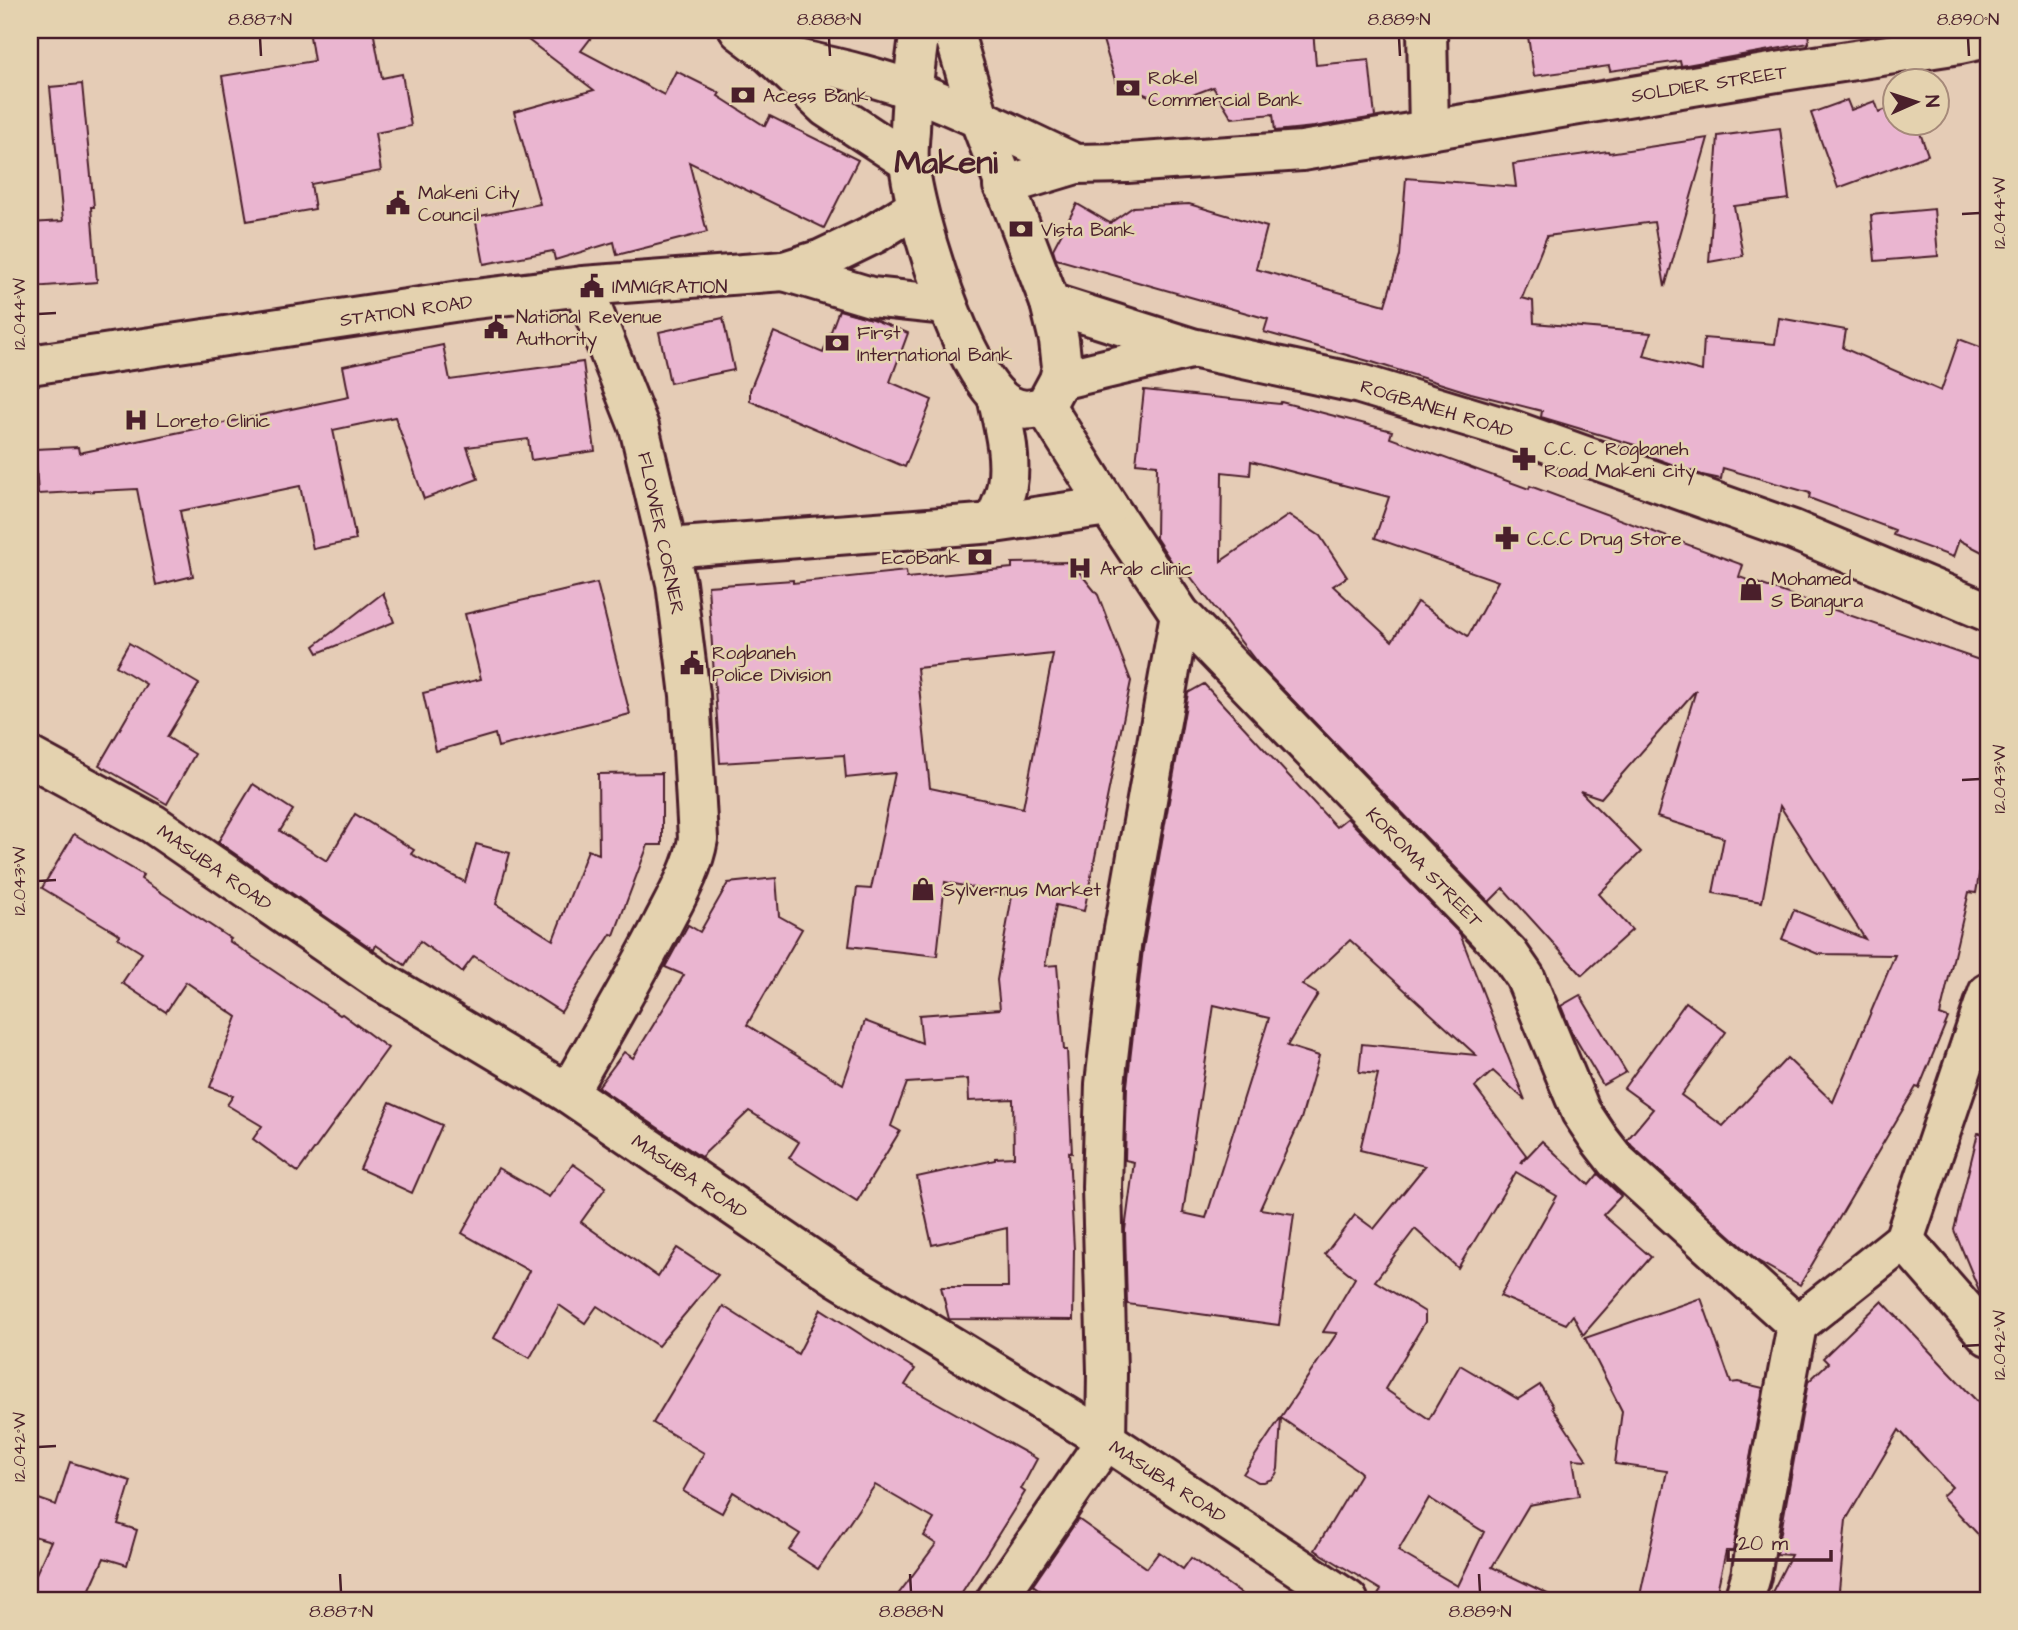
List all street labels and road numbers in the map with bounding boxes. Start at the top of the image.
street label: SOLDIER STREET [1629,59,1789,110]
street label: STATION ROAD [338,289,474,334]
street label: ROGBANEH ROAD [1357,373,1516,445]
street label: FLOWER CORNER [630,449,691,617]
street label: KOROMA STREET [1359,802,1489,934]
street label: MASUBA ROAD [151,819,277,918]
street label: MASUBA ROAD [626,1128,753,1226]
street label: MASUBA ROAD [1103,1434,1231,1530]

